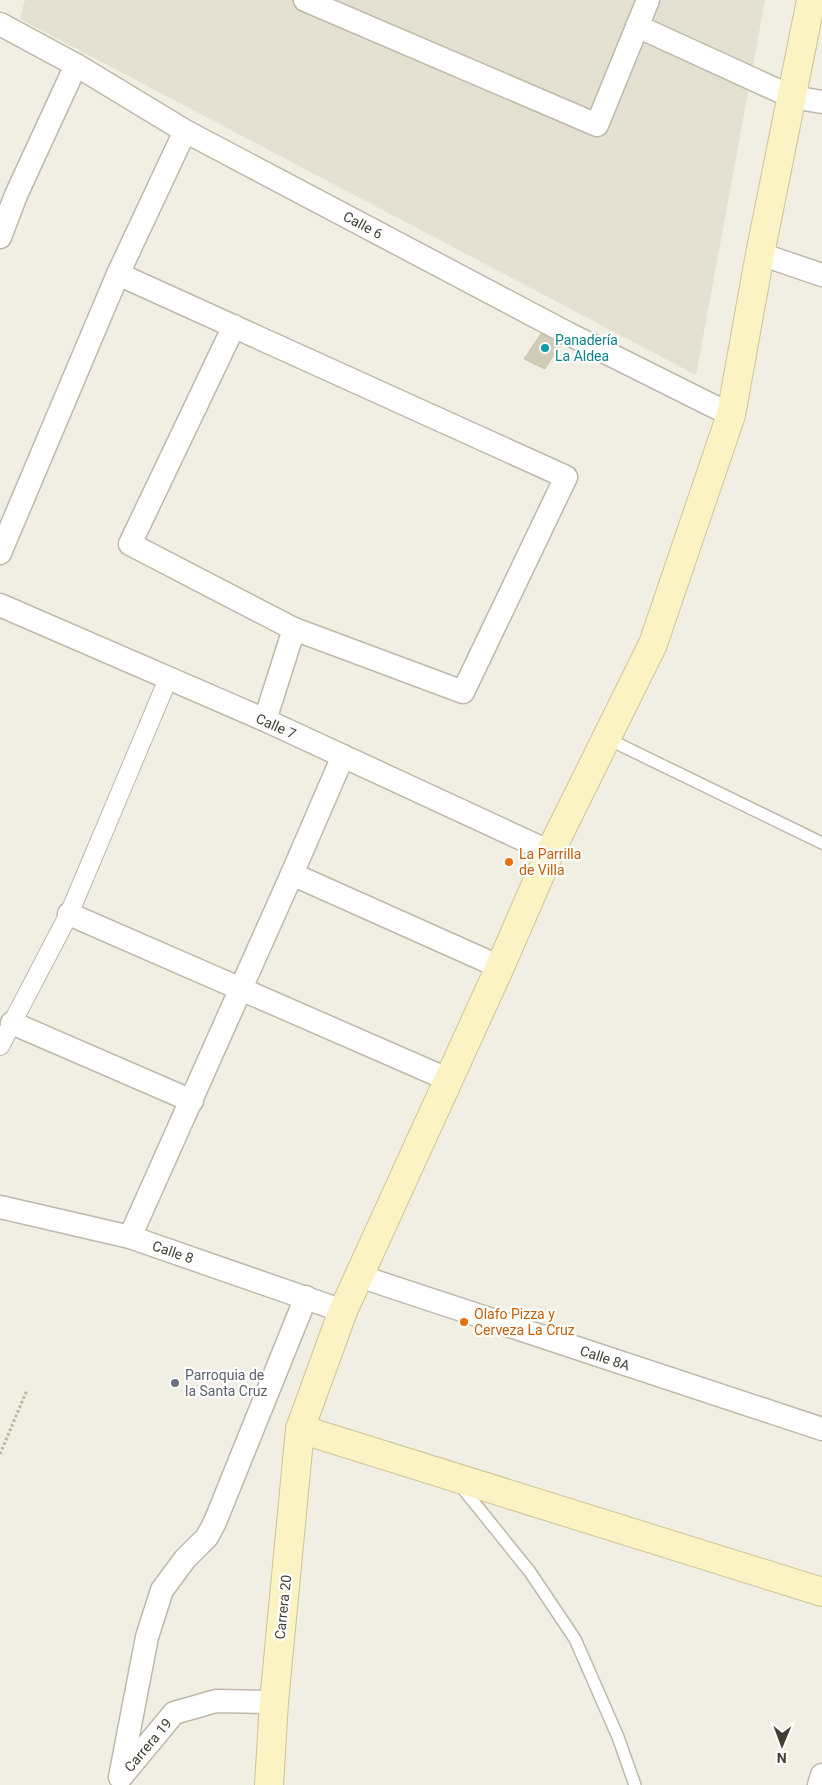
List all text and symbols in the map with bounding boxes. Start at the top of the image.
street label: Calle 6 [341,208,386,242]
place label: Panadería La Aldea [555,332,618,364]
marker: Panadería La Aldea [539,342,551,354]
street label: Calle 7 [253,710,299,742]
place label: La Parrilla de Villa [519,846,581,878]
marker: La Parrilla de Villa [503,856,515,868]
street label: Calle 8 [150,1238,196,1266]
place label: Olafo Pizza y Cerveza La Cruz [474,1306,575,1338]
marker: Olafo Pizza y Cerveza La Cruz [458,1316,470,1328]
street label: Calle 8A [578,1342,632,1374]
place label: Parroquia de la Santa Cruz [185,1367,267,1399]
marker: Parroquia de la Santa Cruz [169,1377,181,1389]
street label: Carrera 20 [272,1574,294,1640]
street label: Carrera 19 [121,1715,175,1775]
north arrow [757,1720,807,1770]
text: N [777,1750,787,1766]

